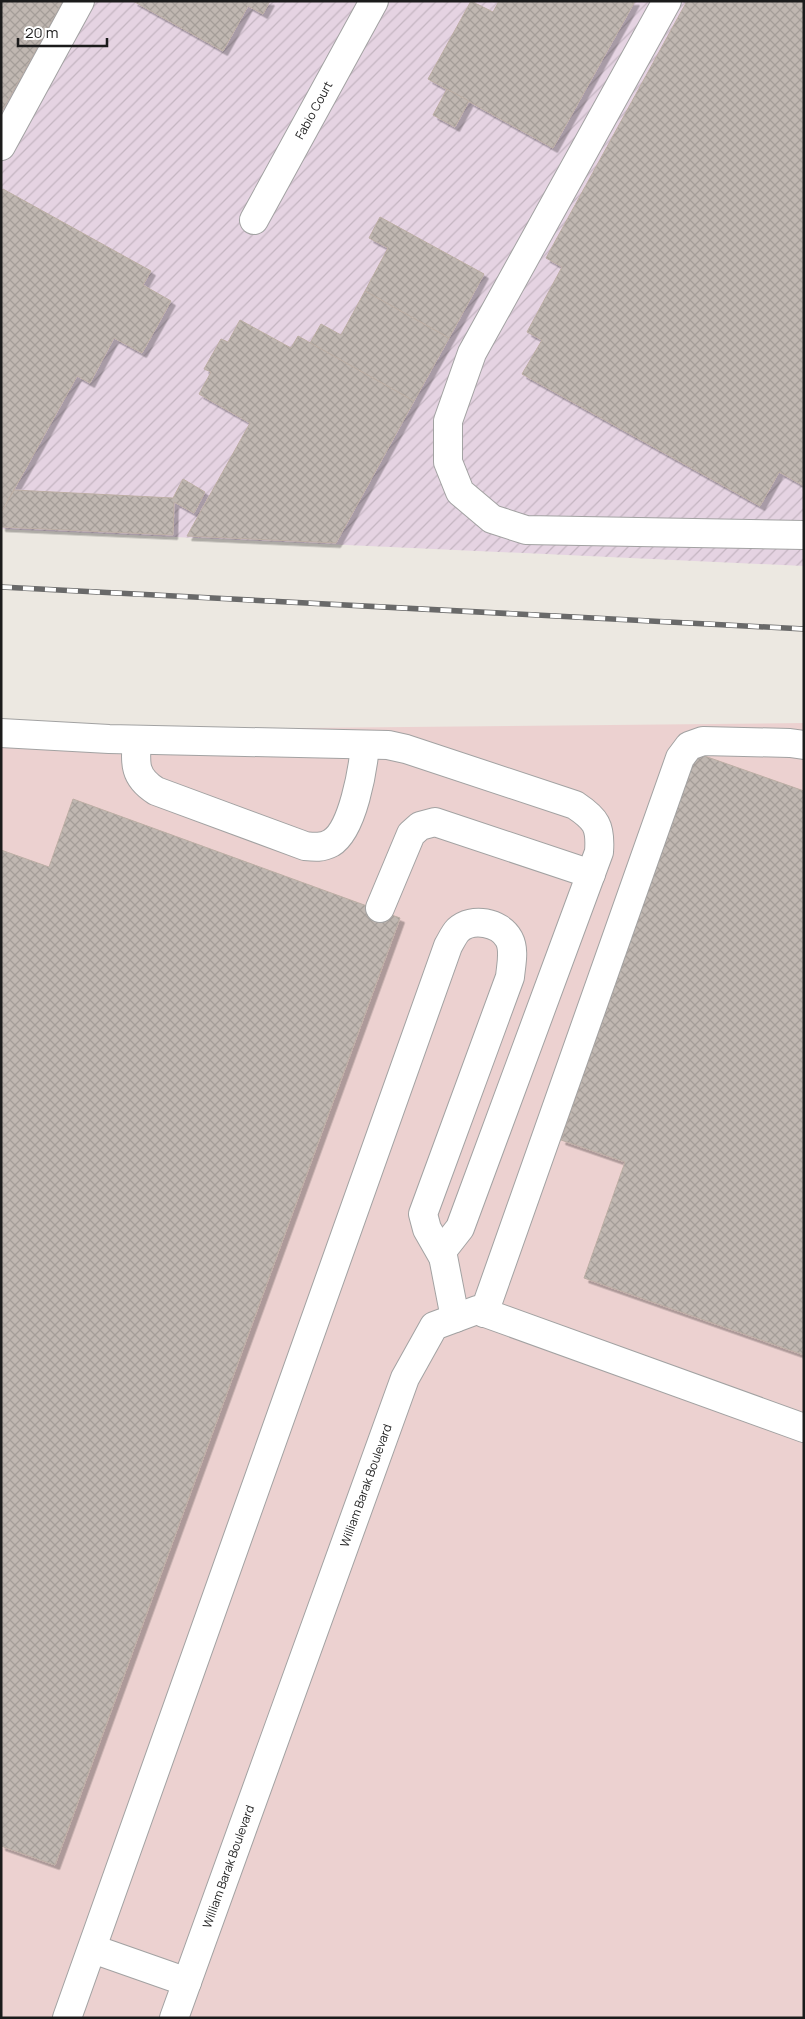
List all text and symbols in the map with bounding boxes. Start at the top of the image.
scale bar [18,15,106,47]
text: 20 m [25,22,58,43]
street label: Fabio Court [291,78,337,142]
street label: William Barak Boulevard [336,1422,396,1549]
street label: William Barak Boulevard [198,1803,258,1930]

